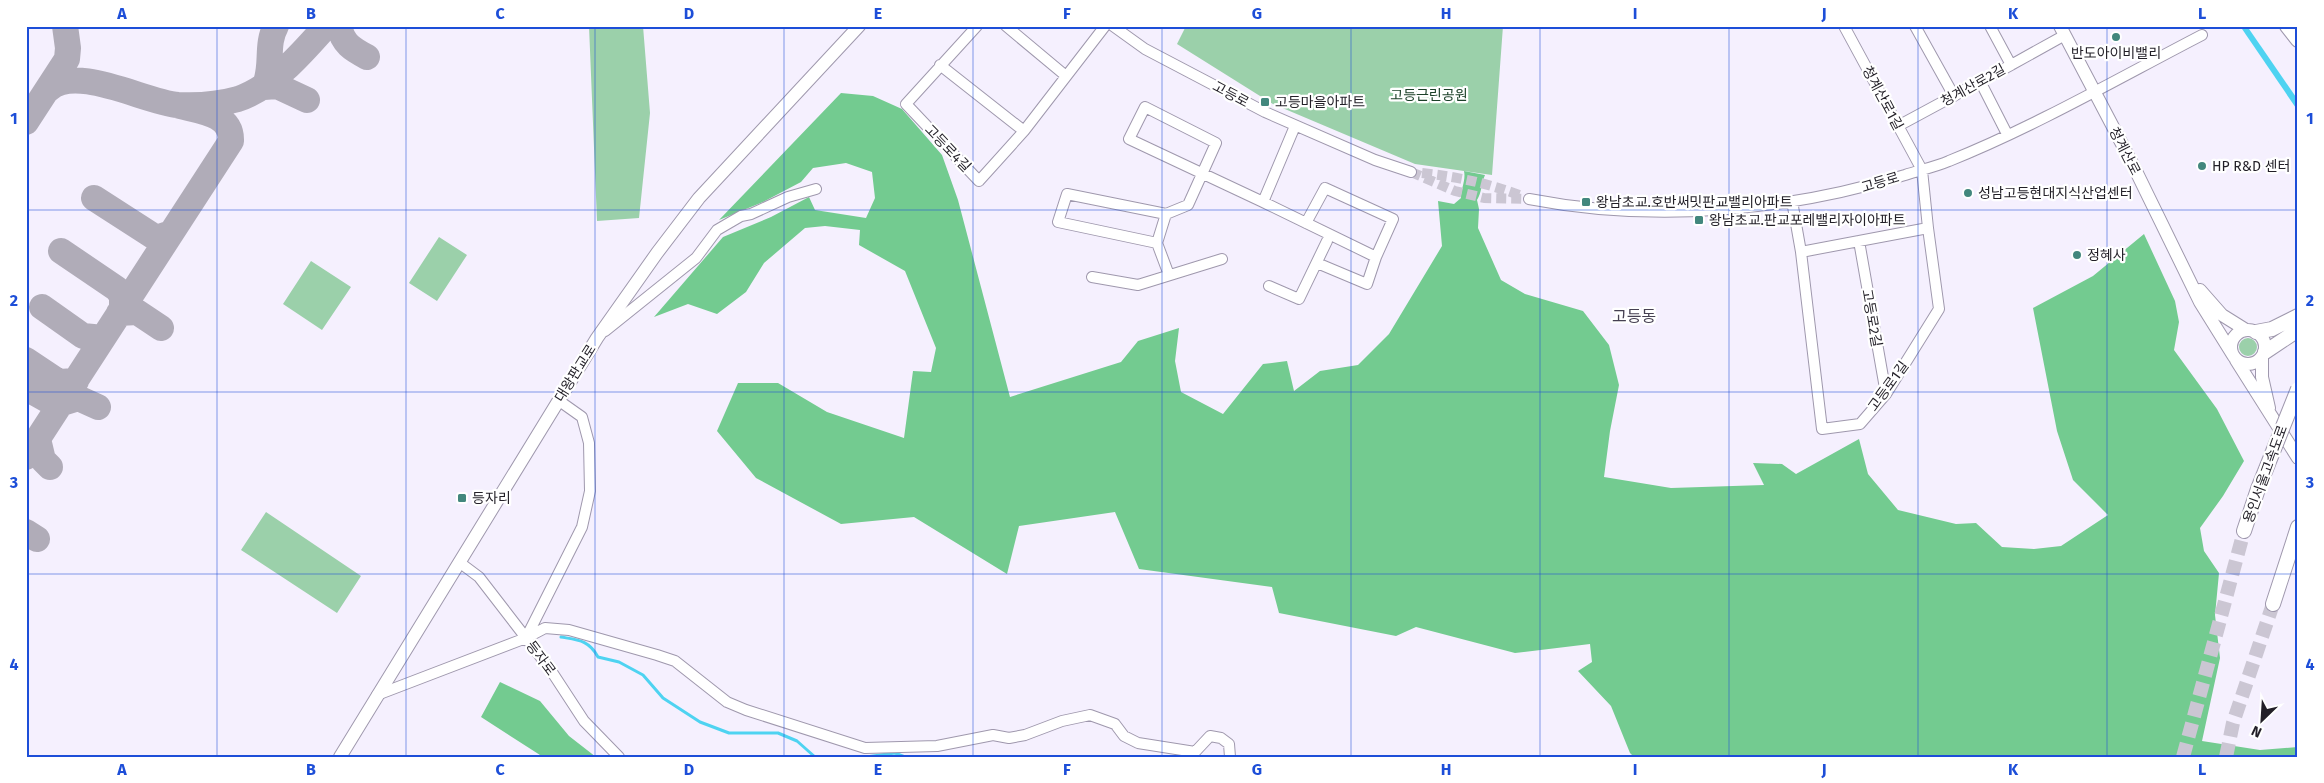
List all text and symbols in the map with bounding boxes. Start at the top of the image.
text: A [116,4,127,23]
text: B [306,4,316,23]
text: C [495,4,505,23]
text: D [684,4,694,23]
text: E [874,4,882,23]
text: F [1063,4,1071,23]
text: G [1252,4,1262,23]
text: H [1441,4,1451,23]
text: I [1633,4,1637,23]
text: J [1820,4,1827,23]
text: K [2008,4,2019,23]
text: L [2198,4,2206,23]
marker: 반도아이비밸리 [2110,31,2122,43]
place label: 반도아이비밸리 [2071,45,2161,62]
street label: 청계산로2길 [1938,61,2009,110]
street label: 청계산로1길 [1859,63,1907,133]
street label: 고등로 [1210,78,1252,111]
park label: 고등근린공원 [1390,87,1468,104]
place label: 고등마을아파트 [1275,94,1365,111]
marker: 고등마을아파트 [1259,96,1271,108]
text: 1 [10,109,18,128]
text: 1 [2306,109,2314,128]
street label: 고등로4길 [921,121,974,175]
street label: 청계산로 [2105,124,2144,178]
place label: HP R&D 센터 [2212,158,2290,175]
marker: HP R&D 센터 [2196,160,2208,172]
street label: 고등로 [1859,169,1901,196]
place label: 성남고등현대지식산업센터 [1978,185,2133,202]
marker: 성남고등현대지식산업센터 [1962,187,1974,199]
place label: 왕남초교.호반써밋판교밸리아파트 [1596,194,1793,211]
marker: 왕남초교.호반써밋판교밸리아파트 [1580,196,1592,208]
place label: 왕남초교.판교포레밸리자이아파트 [1709,212,1906,229]
marker: 왕남초교.판교포레밸리자이아파트 [1693,214,1705,226]
place label: 정혜사 [2087,247,2126,264]
marker: 정혜사 [2071,249,2083,261]
street label: 고등로2길 [1858,288,1885,348]
text: 2 [10,291,18,310]
text: 2 [2306,291,2314,310]
district label: 고등동 [1612,307,1656,326]
street label: 대왕판교로 [551,341,600,405]
street label: 고등로1길 [1865,358,1912,415]
street label: 용인서울고속도로 [2240,423,2291,525]
text: 3 [9,473,18,492]
text: 3 [2305,473,2314,492]
place label: 등자리 [472,490,511,507]
marker: 등자리 [456,492,468,504]
street label: 등자로 [522,638,559,679]
text: 4 [9,655,19,674]
text: 4 [2305,655,2315,674]
north arrow [2236,696,2286,746]
text: N [2249,722,2265,741]
text: A [116,760,127,779]
text: B [306,760,316,779]
text: C [495,760,505,779]
text: D [684,760,694,779]
text: E [874,760,882,779]
text: F [1063,760,1071,779]
text: G [1252,760,1262,779]
text: H [1441,760,1451,779]
text: I [1633,760,1637,779]
text: J [1820,760,1827,779]
text: K [2008,760,2019,779]
text: L [2198,760,2206,779]

